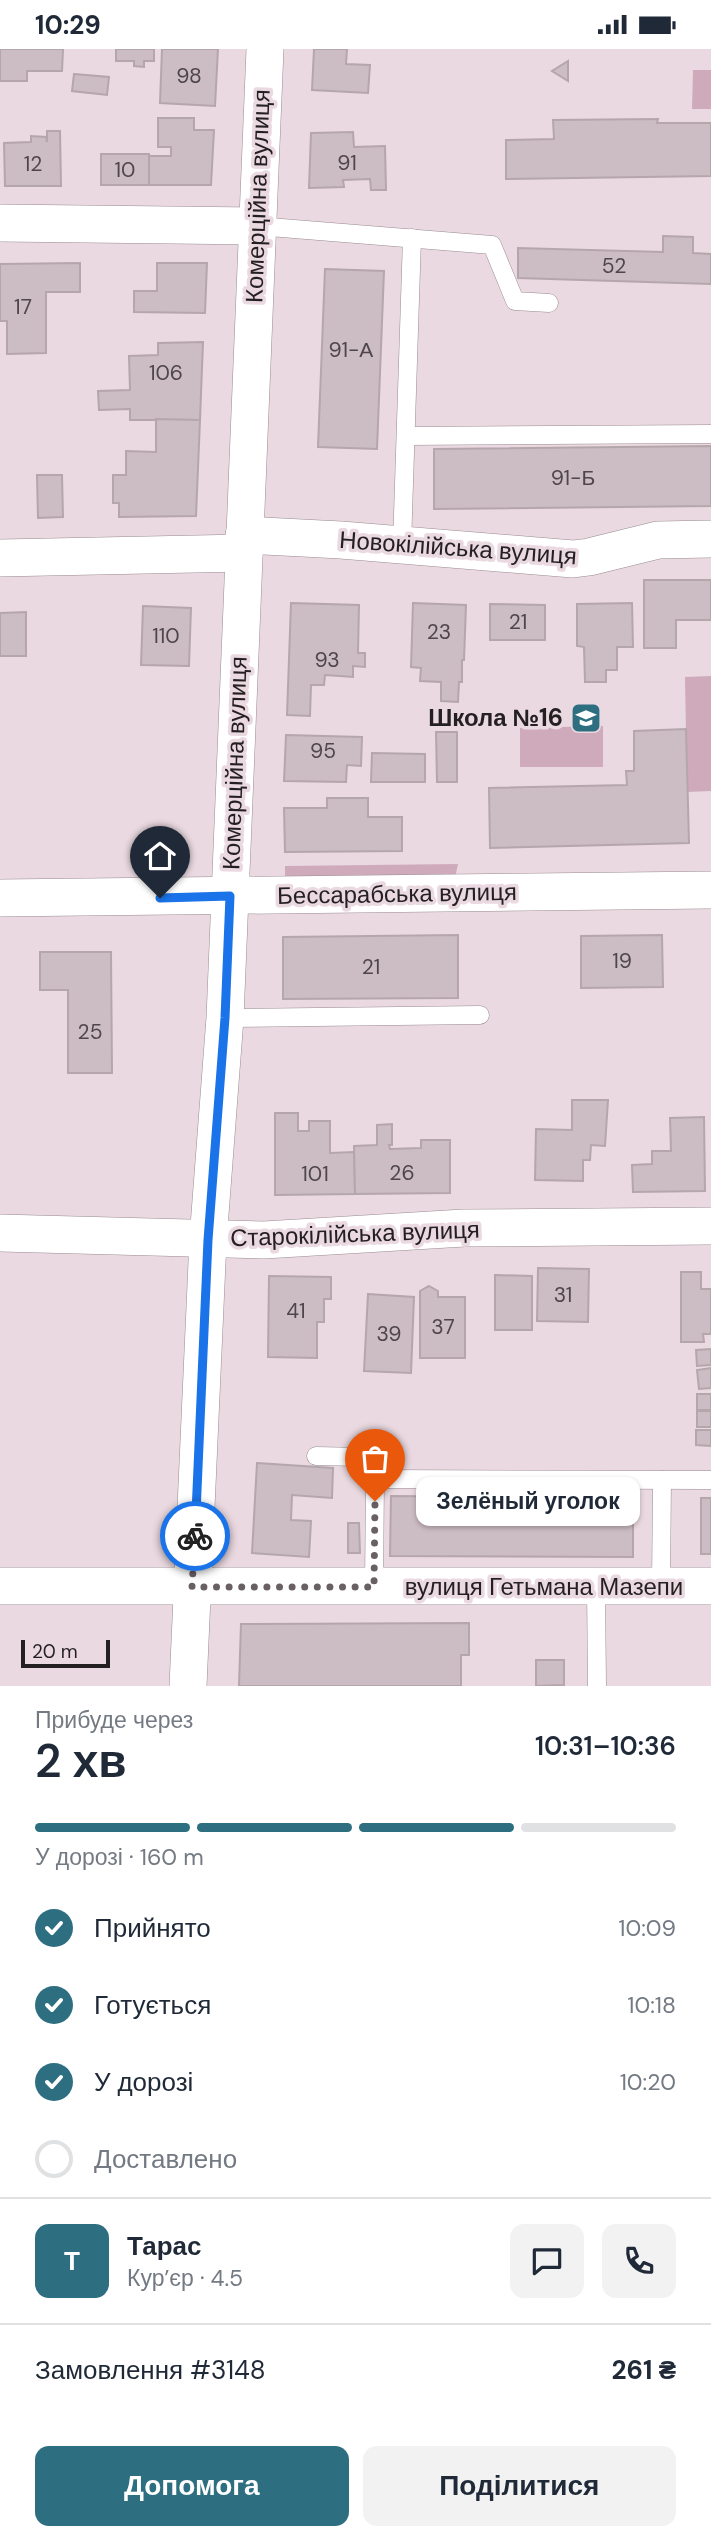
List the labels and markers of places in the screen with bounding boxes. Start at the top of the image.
school or university icon: Школа №16 [569,701,603,735]
place label: Школа №16 [428,702,563,733]
pin [130,826,190,898]
pin [345,1429,405,1501]
callout: Зелёный уголок [417,1477,641,1525]

